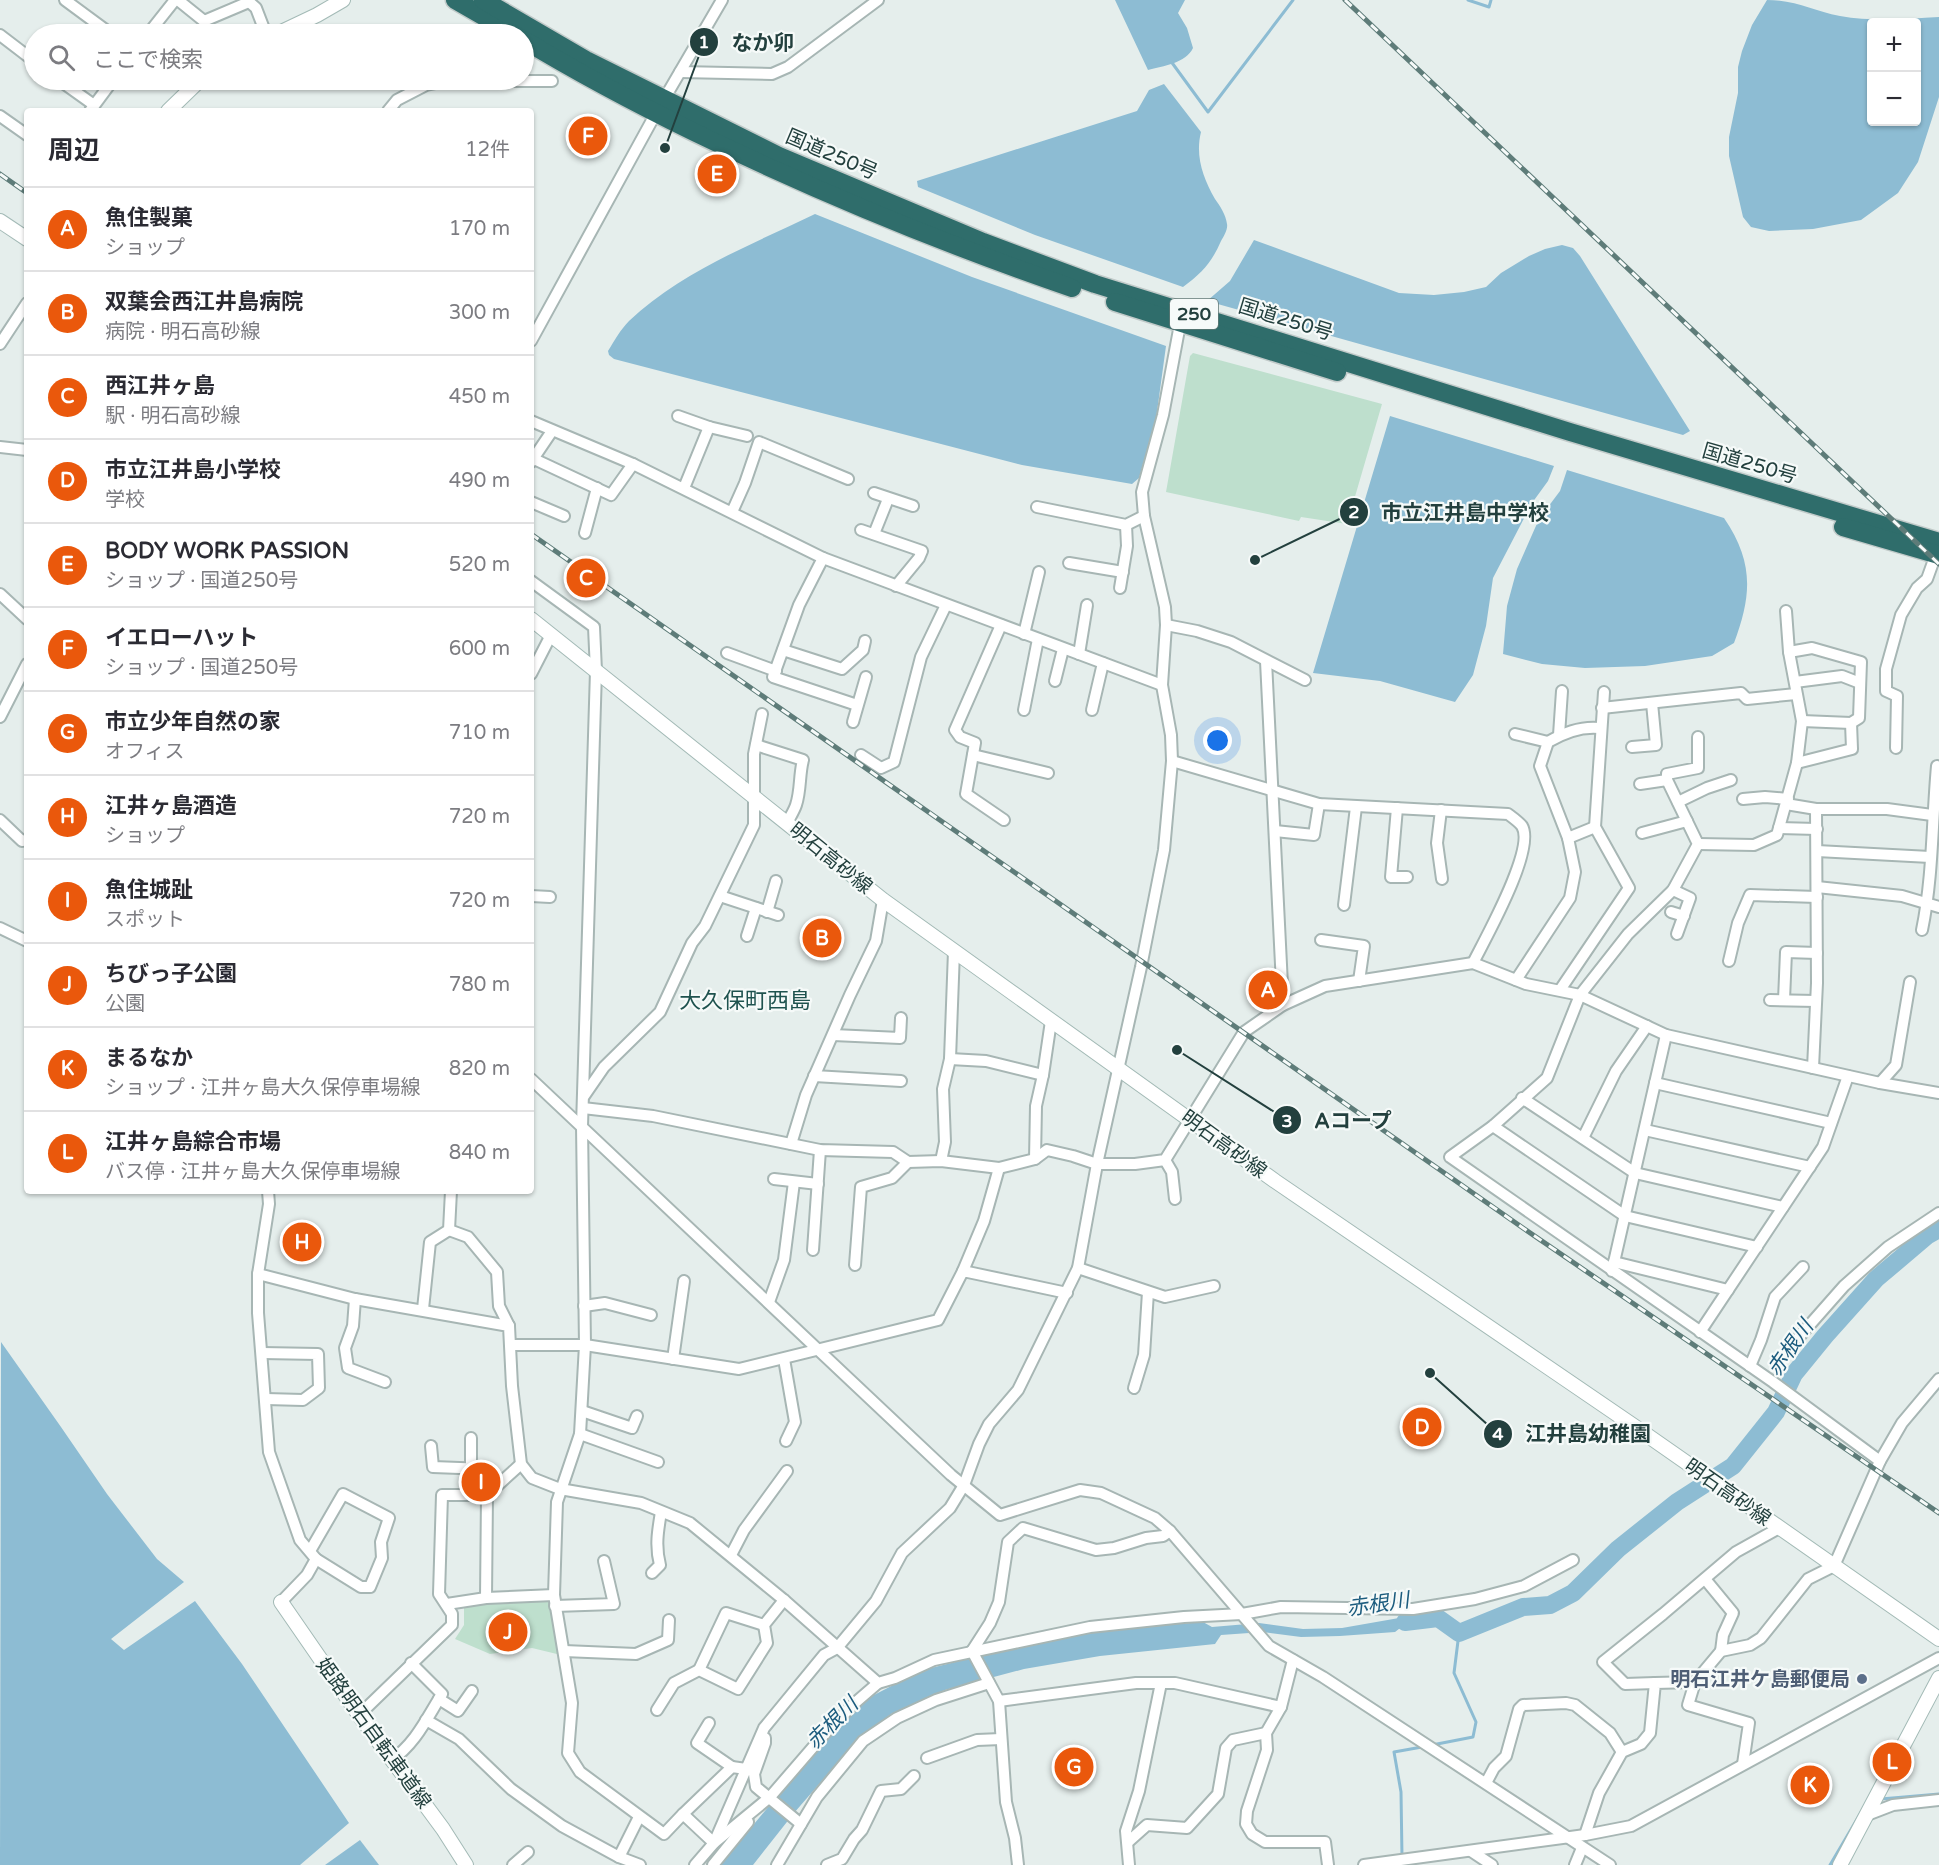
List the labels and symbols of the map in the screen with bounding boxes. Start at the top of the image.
callout: なか卯 [689,23,806,62]
text: 1 [698,31,710,53]
text: なか卯 [732,31,795,56]
pin: F [568,114,608,158]
street label: 国道250号 [782,125,881,185]
pin: E [698,152,736,196]
street label: 国道250号 [1235,294,1336,346]
road number: 250 [1170,299,1218,329]
street label: 国道250号 [1699,439,1800,489]
callout: 市立江井島中学校 [1339,493,1561,532]
text: 2 [1348,501,1360,523]
text: 市立江井島中学校 [1381,501,1549,526]
pin: C [566,556,606,600]
your location [1203,726,1232,755]
street label: 明石高砂線 [784,818,877,900]
pin: B [802,916,842,960]
pin: A [1248,968,1288,1012]
district label: 大久保町西島 [679,988,811,1014]
callout: Aコープ [1272,1101,1405,1140]
street label: 明石高砂線 [1176,1106,1271,1184]
text: Aコープ [1314,1109,1392,1134]
text: 3 [1281,1110,1293,1132]
pin: H [282,1220,322,1264]
water label: 赤根川 [1762,1314,1820,1381]
pin: D [1402,1404,1442,1450]
callout: 江井島幼稚園 [1483,1414,1663,1453]
text: 江井島幼稚園 [1525,1422,1651,1447]
text: 4 [1492,1423,1504,1445]
street label: 明石高砂線 [1680,1454,1775,1531]
pin: I [462,1460,500,1504]
water label: 赤根川 [1345,1587,1413,1621]
pin: J [488,1610,528,1654]
street label: 姫路明石自転車道線 [311,1654,436,1813]
place label: 明石江井ケ島郵便局 [1670,1668,1850,1692]
marker: 明石江井ケ島郵便局 [1855,1672,1869,1686]
water label: 赤根川 [801,1691,865,1754]
pin: L [1872,1740,1912,1784]
pin: G [1054,1744,1094,1790]
pin: K [1790,1762,1830,1808]

